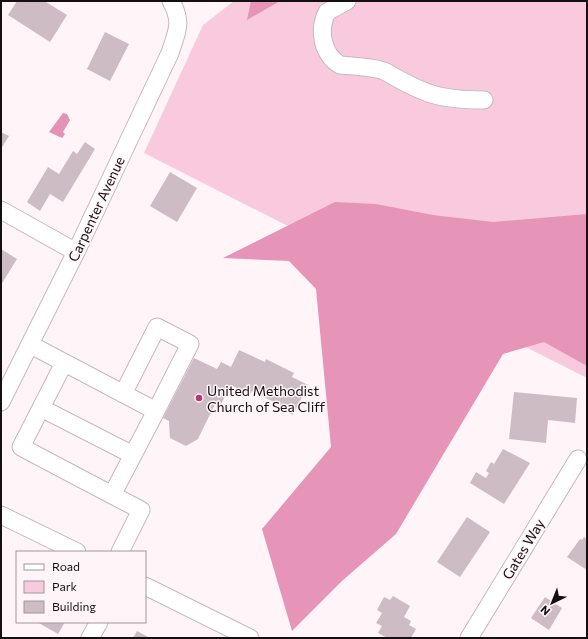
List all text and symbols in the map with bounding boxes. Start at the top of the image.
street label: Carpenter Avenue [64,154,128,264]
place label: United Methodist Church of Sea Cliff [207,382,325,415]
marker: United Methodist Church of Sea Cliff [194,393,204,403]
street label: Gates Way [498,516,548,582]
legend [16,551,146,623]
text: Road [52,559,80,573]
text: Park [52,579,78,593]
north arrow [532,583,572,623]
text: Building [52,599,96,613]
text: N [537,603,552,618]

